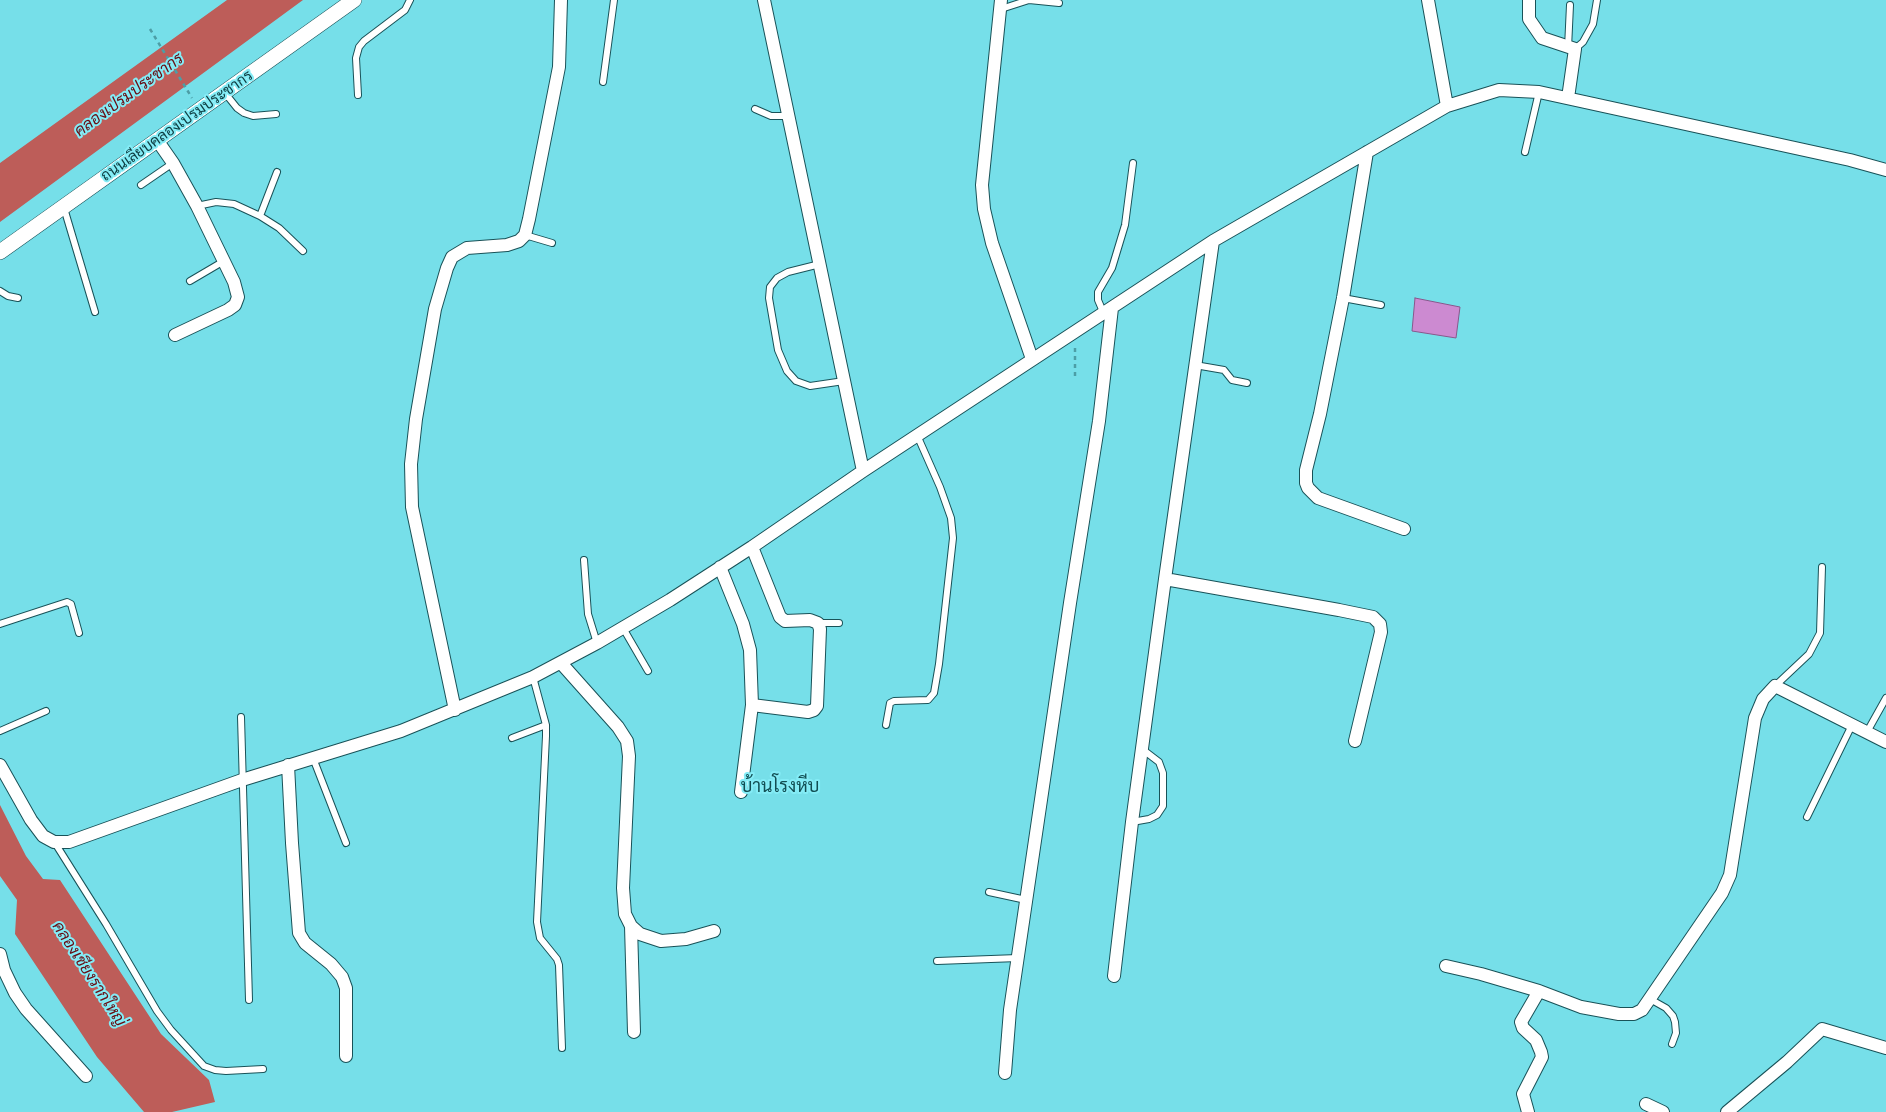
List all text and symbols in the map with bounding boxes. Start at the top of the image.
water label: คลองเปรมประชากร [71,49,187,141]
street label: ถนนเลียบคลองเปรมประชากร [98,67,256,185]
district label: บ้านโรงหีบ [741,776,819,798]
water label: คลองเชียงรากใหญ่ [48,918,130,1030]

